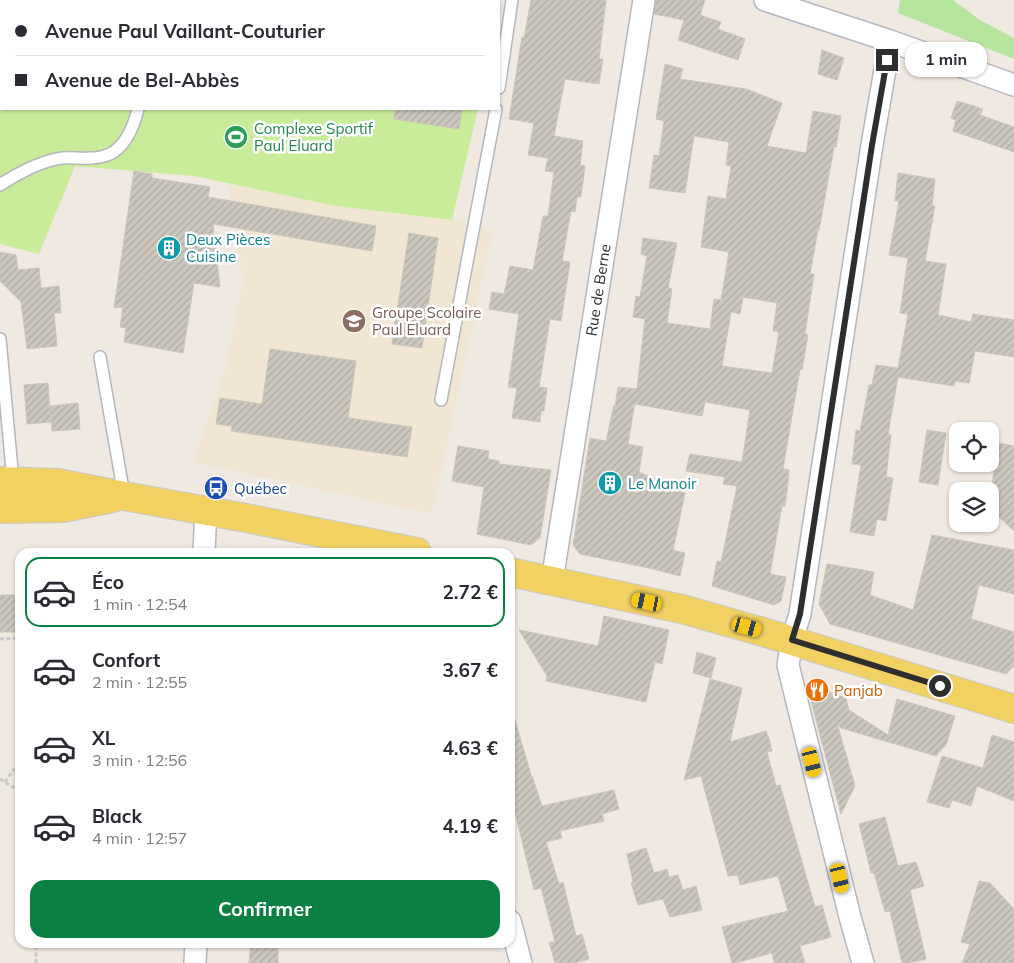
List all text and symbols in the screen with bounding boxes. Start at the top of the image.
text: Avenue Paul Vaillant-Couturier [45,19,325,43]
callout: 1 min [904,42,987,78]
route end [876,49,898,71]
text: 1 min [925,49,967,69]
text: Avenue de Bel-Abbès [45,68,239,92]
place label: Complexe Sportif Paul Eluard [254,119,374,155]
sports icon: Complexe Sportif Paul Eluard [223,124,249,150]
place label: Deux Pièces Cuisine [186,230,270,266]
building icon: Deux Pièces Cuisine [156,235,182,261]
street label: Rue de Berne [581,243,615,337]
place label: Groupe Scolaire Paul Eluard [372,303,481,339]
school or university icon: Groupe Scolaire Paul Eluard [341,308,367,334]
map controls [949,422,999,532]
button: locate [949,422,999,472]
building icon: Le Manoir [597,470,623,496]
place label: Le Manoir [628,474,697,493]
bus stop icon: Québec [203,475,229,501]
place label: Québec [234,479,287,498]
button: layers [949,482,999,532]
icon: car [32,570,77,615]
text: Éco [92,570,124,594]
text: 2.72 € [442,580,498,604]
car [630,592,663,612]
text: 1 min · 12:54 [92,594,187,614]
car [730,616,763,638]
icon: car [32,648,77,693]
text: Confort [92,648,160,672]
text: 3.67 € [442,658,498,682]
text: 2 min · 12:55 [92,672,187,692]
route start [929,675,951,697]
restaurant icon: Panjab [804,677,830,703]
place label: Panjab [834,681,883,700]
icon: car [32,726,77,771]
text: XL [92,726,115,750]
text: 4.63 € [442,736,498,760]
car [801,746,822,778]
text: 3 min · 12:56 [92,750,187,770]
icon: car [32,804,77,849]
text: Black [92,804,142,828]
text: 4.19 € [442,814,498,838]
text: 4 min · 12:57 [92,828,187,848]
car [829,862,850,894]
button: Confirmer [30,880,500,938]

